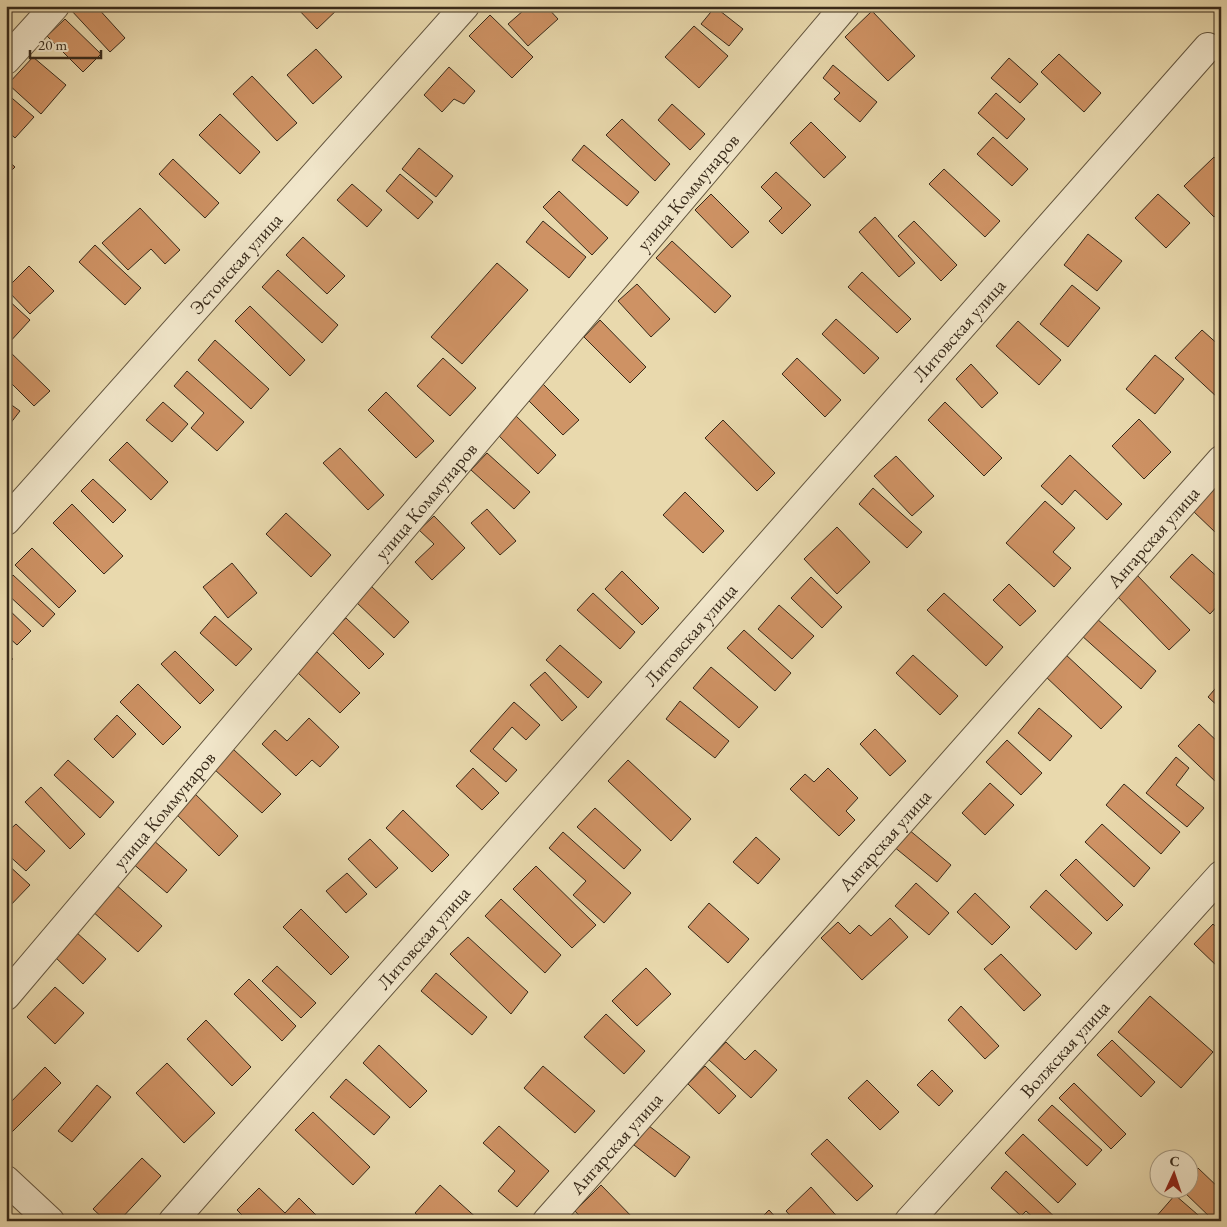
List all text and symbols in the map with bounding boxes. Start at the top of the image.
scale bar [30,28,101,60]
text: 20 m [38,35,67,54]
street label: улица Коммунаров [631,128,745,256]
street label: Эстонская улица [184,207,288,320]
street label: Литовская улица [907,273,1011,387]
street label: улица Коммунаров [369,437,483,565]
street label: Ангарская улица [1101,481,1205,594]
street label: Литовская улица [638,578,743,692]
street label: улица Коммунаров [107,746,221,874]
street label: Ангарская улица [832,784,937,897]
street label: Литовская улица [371,881,476,995]
street label: Волжская улица [1014,995,1115,1103]
street label: Ангарская улица [564,1087,668,1200]
north arrow [1150,1150,1200,1200]
text: С [1169,1152,1180,1170]

